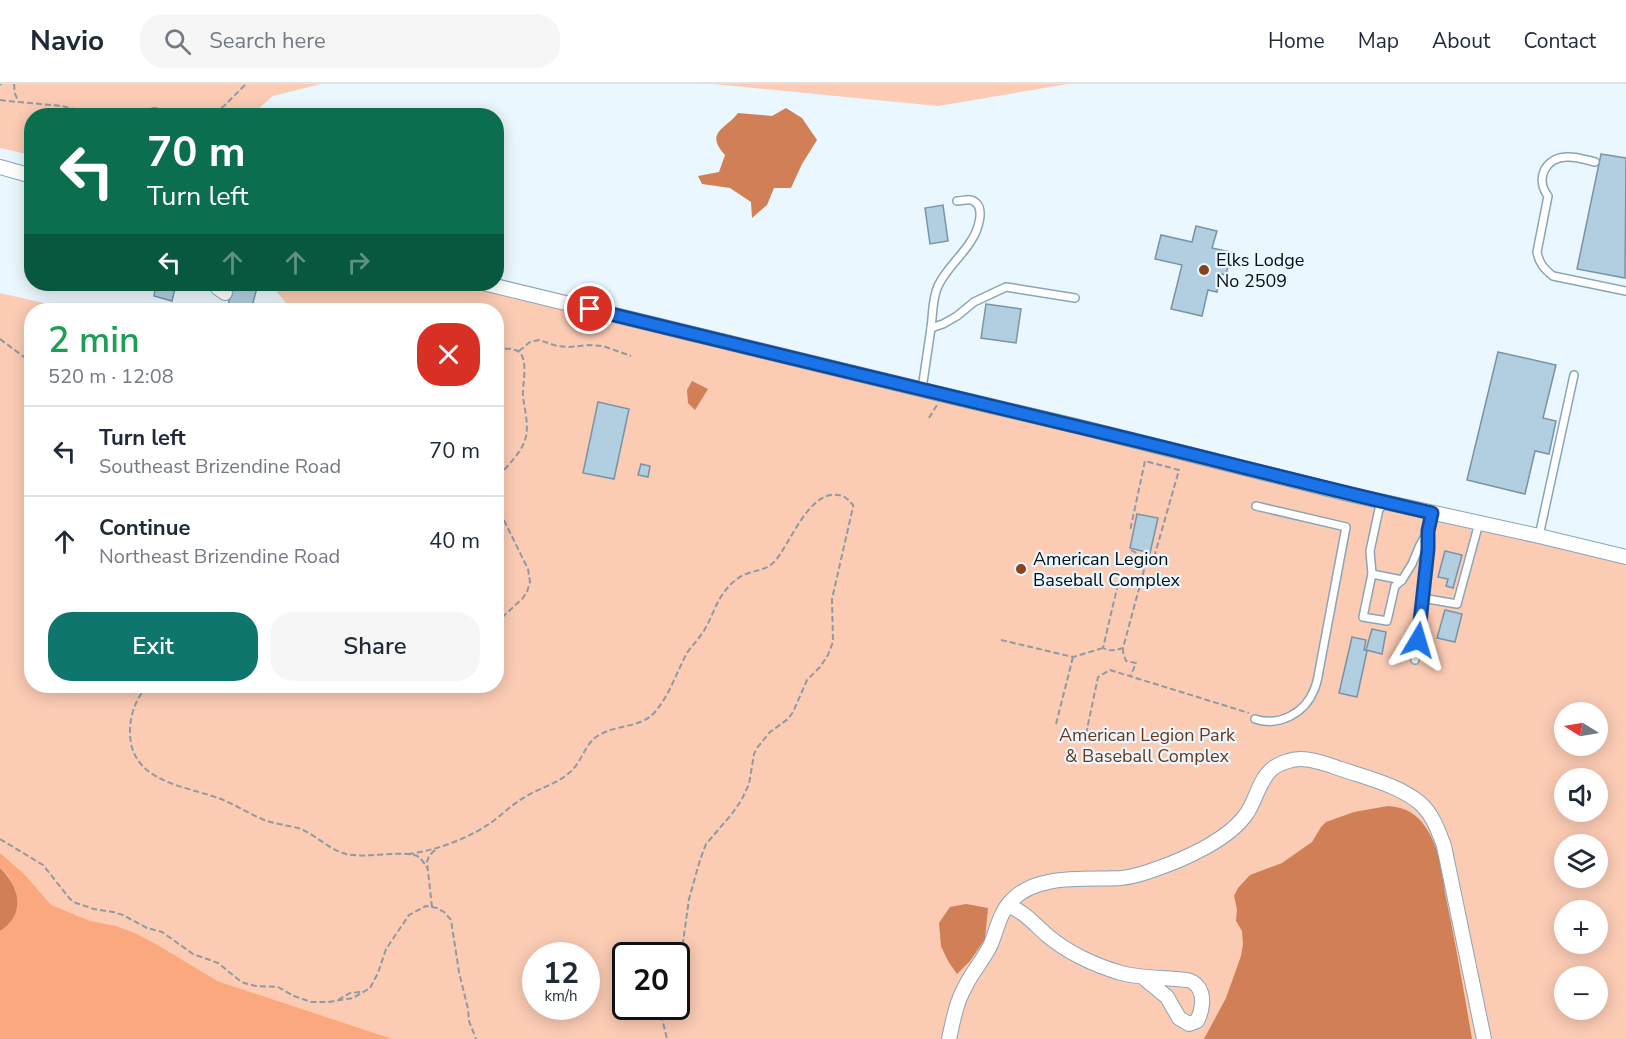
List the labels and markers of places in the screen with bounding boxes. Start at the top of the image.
place label: Elks Lodge No 2509 [1216,248,1304,293]
marker: Elks Lodge No 2509 [1197,263,1211,277]
pin [564,283,615,334]
place label: American Legion Baseball Complex [1033,547,1180,592]
marker: American Legion Baseball Complex [1014,562,1028,576]

